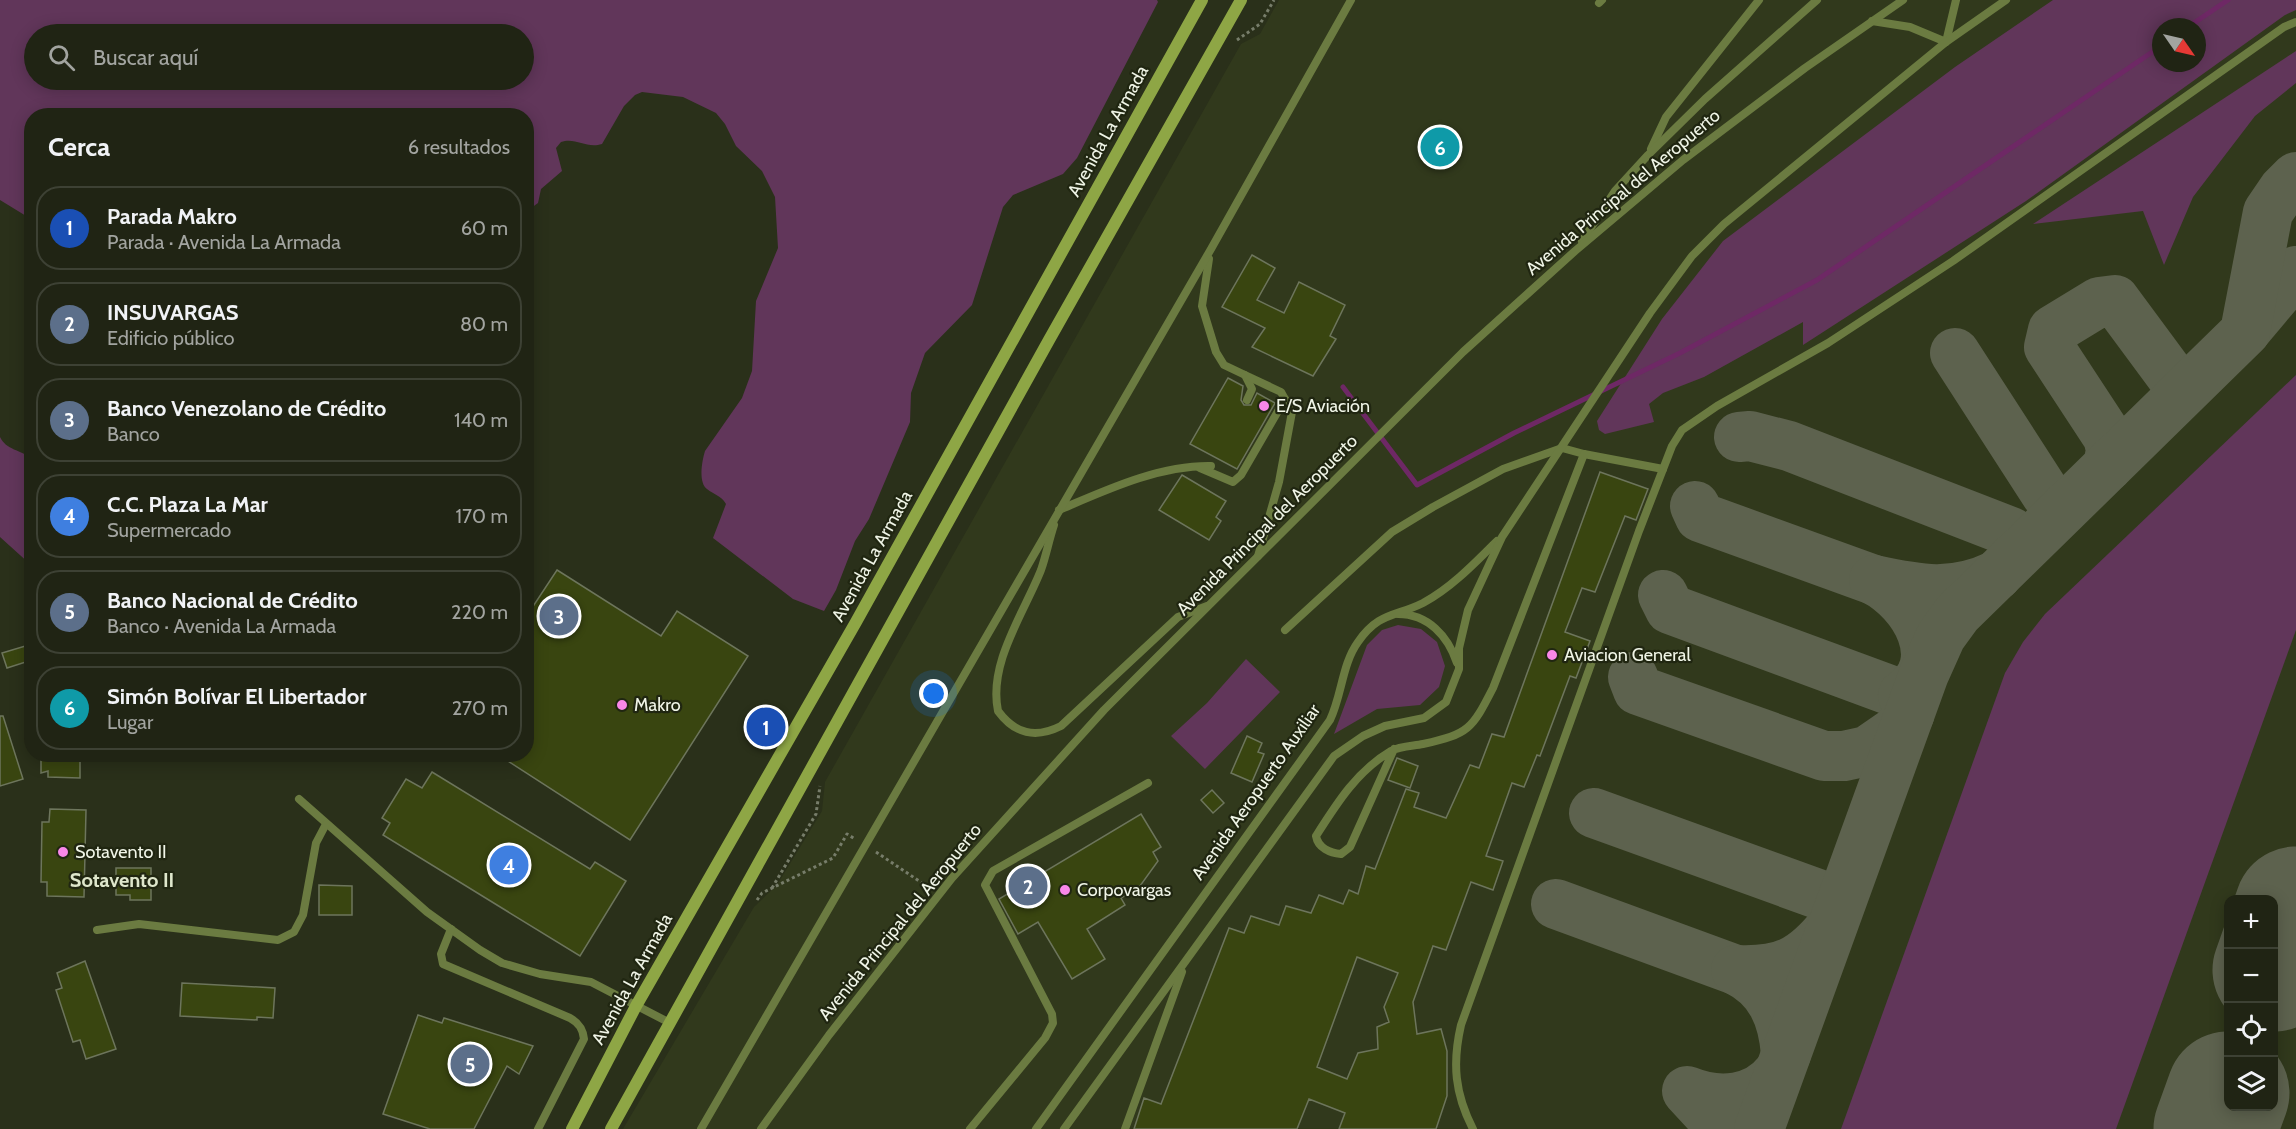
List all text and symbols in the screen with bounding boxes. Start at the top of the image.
north arrow [2152,18,2206,72]
search box [24,24,534,90]
icon: search [45,41,78,74]
text: Buscar aquí [93,44,198,71]
street label: Avenida La Armada [1063,61,1153,200]
street label: Avenida Principal del Aeropuerto [1521,104,1725,280]
pin: 6 [1420,124,1460,170]
text: Cerca [48,131,110,163]
text: 6 resultados [408,135,510,159]
text: Parada Makro [107,203,237,230]
text: 1 [66,216,73,240]
text: 60 m [461,216,508,240]
text: Parada · Avenida La Armada [107,230,341,254]
text: INSUVARGAS [107,299,239,326]
text: 2 [64,312,75,336]
text: 80 m [460,312,508,336]
text: Edificio público [107,326,234,350]
text: Banco Venezolano de Crédito [107,395,386,422]
place label: E/S Aviación [1276,395,1370,417]
marker: E/S Aviación [1257,399,1271,413]
text: 3 [64,408,75,432]
text: 140 m [454,408,508,432]
text: Banco [107,422,160,446]
street label: Avenida Principal del Aeropuerto [1172,430,1362,620]
street label: Avenida La Armada [827,486,917,625]
text: C.C. Plaza La Mar [107,491,268,518]
text: 4 [63,504,76,528]
text: 170 m [456,504,508,528]
text: Supermercado [107,518,231,542]
text: Banco Nacional de Crédito [107,587,358,614]
pin: 3 [540,594,578,638]
text: 5 [64,600,75,624]
text: 220 m [451,600,508,624]
text: Banco · Avenida La Armada [107,614,336,638]
place label: Aviacion General [1564,644,1691,666]
marker: Aviacion General [1545,648,1559,662]
your location [919,679,948,708]
text: Simón Bolívar El Libertador [107,683,367,710]
place label: Makro [634,694,681,716]
text: 6 [64,696,75,720]
text: 270 m [452,696,508,720]
marker: Makro [615,698,629,712]
street label: Avenida Aeropuerto Auxiliar [1187,700,1325,884]
pin: 1 [746,704,786,750]
text: Lugar [107,710,153,734]
street label: Avenida Principal del Aeropuerto [814,819,986,1025]
place label: Sotavento II [75,841,167,863]
pin: 4 [490,842,528,888]
marker: Sotavento II [56,845,70,859]
pin: 2 [1008,864,1048,908]
district label: Sotavento II [70,868,174,892]
place label: Corpovargas [1077,879,1171,901]
marker: Corpovargas [1058,883,1072,897]
map controls [2224,895,2278,1111]
button: + [2224,895,2278,949]
street label: Avenida La Armada [587,909,677,1048]
button: − [2224,949,2278,1003]
button: locate [2224,1003,2278,1057]
pin: 5 [450,1042,490,1086]
button: layers [2224,1057,2278,1111]

